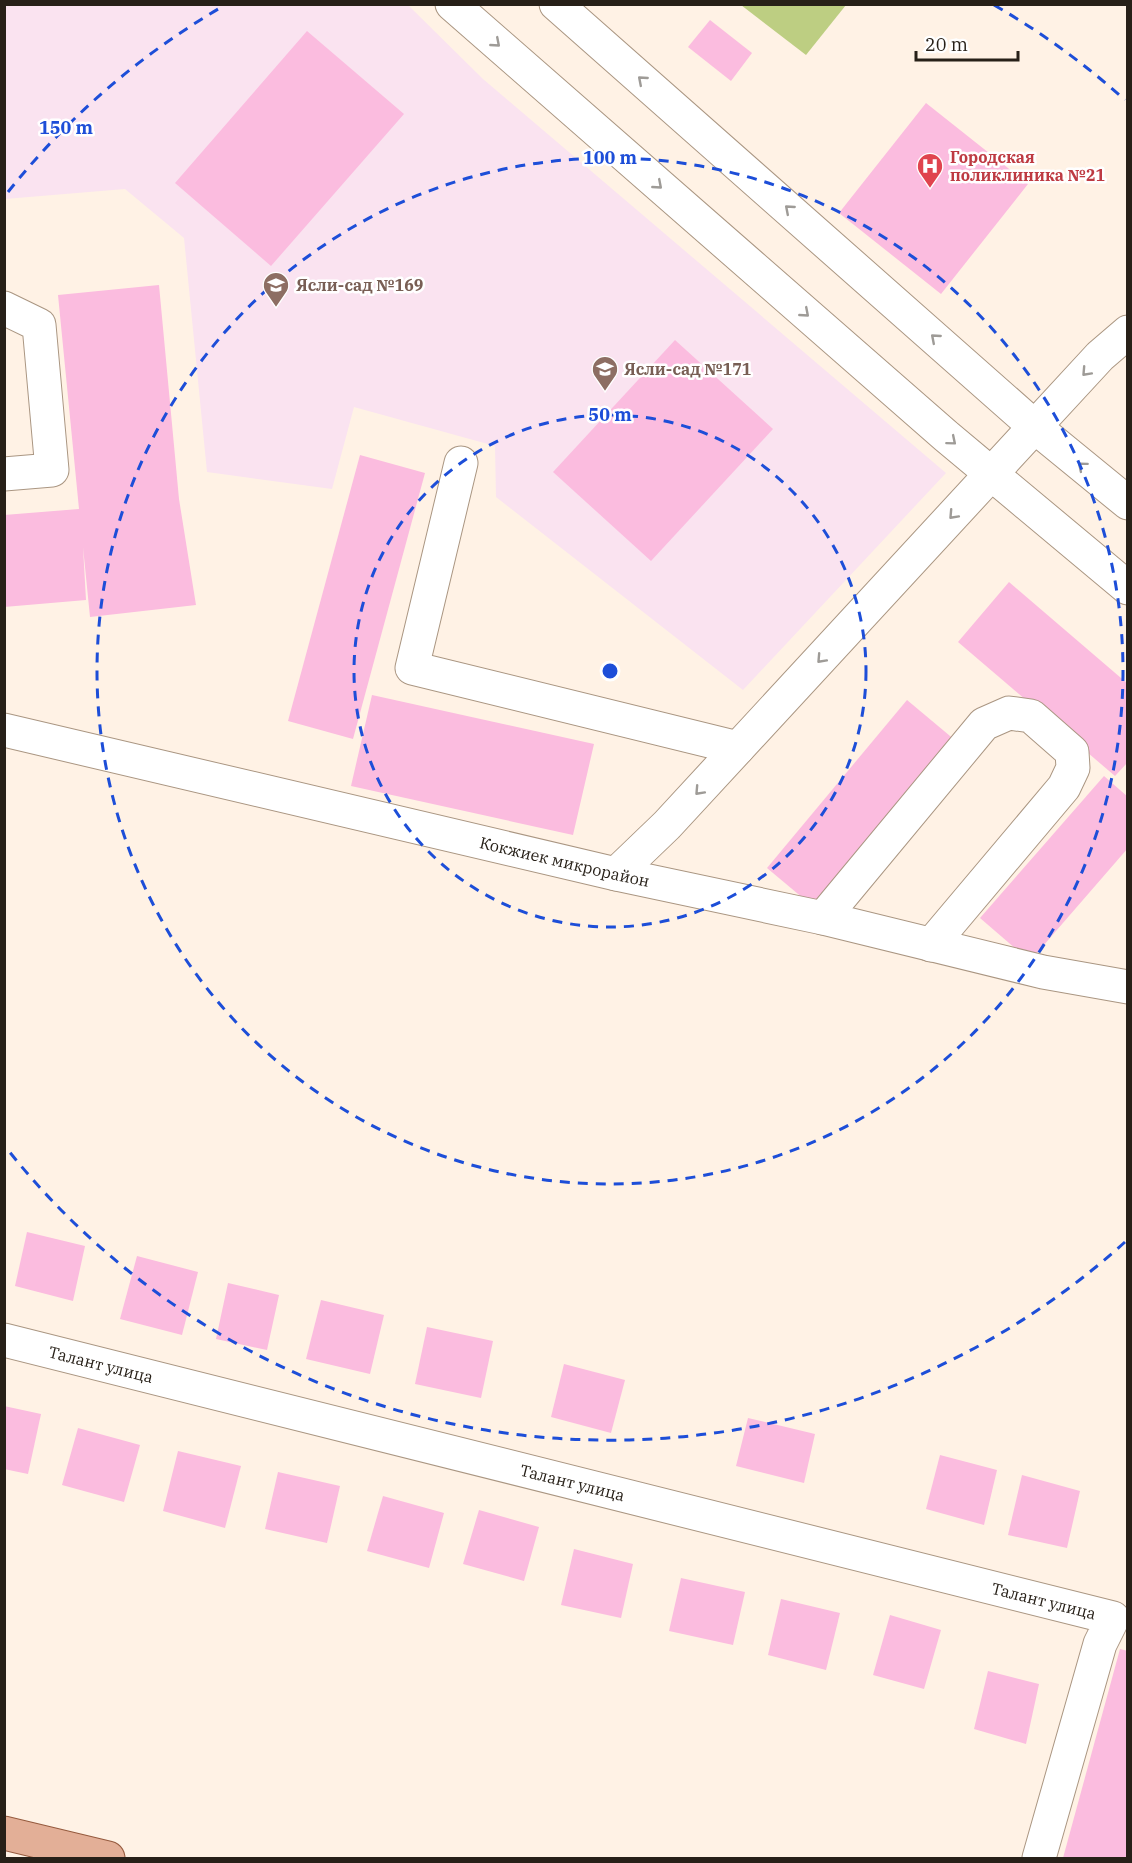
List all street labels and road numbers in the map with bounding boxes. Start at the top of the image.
street label: Кокжиек микрорайон [478,832,651,891]
street label: Талант улица [47,1342,156,1387]
street label: Талант улица [518,1460,627,1505]
street label: Талант улица [989,1578,1098,1623]

